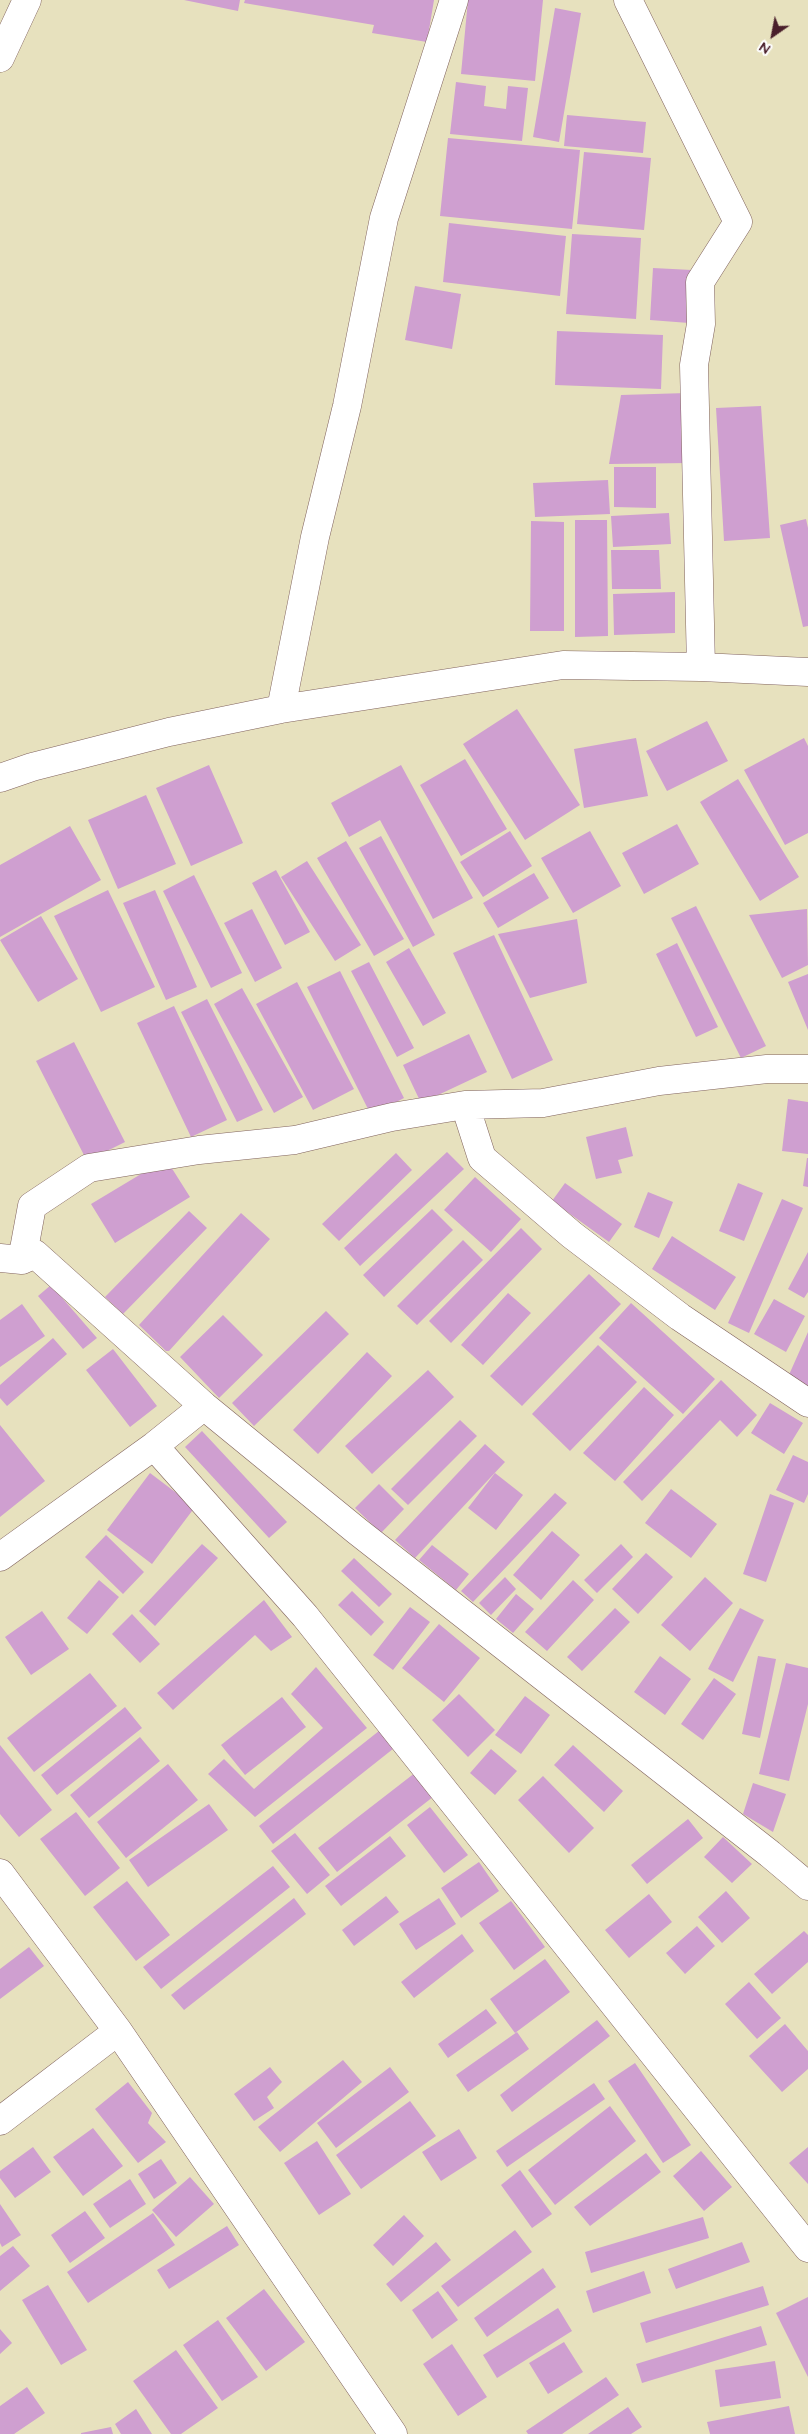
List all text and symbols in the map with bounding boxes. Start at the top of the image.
north arrow [748,10,798,60]
text: N [756,37,774,58]

